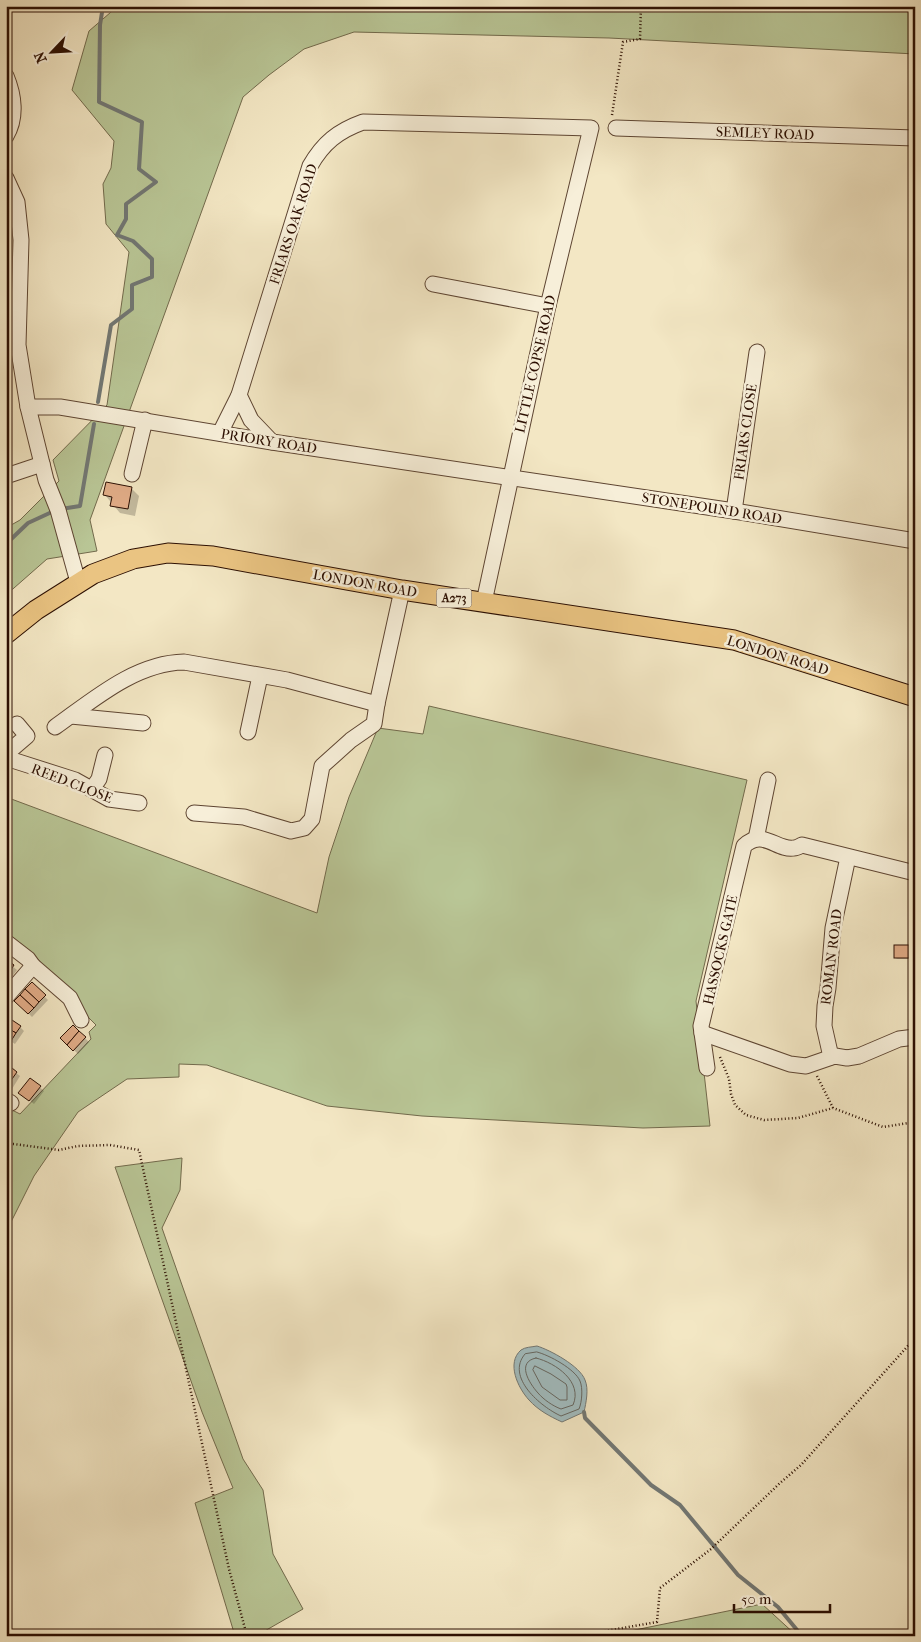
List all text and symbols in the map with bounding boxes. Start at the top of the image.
north arrow [28,28,78,78]
text: N [31,49,51,66]
street label: SEMLEY ROAD [715,123,815,144]
street label: FRIARS OAK ROAD [266,161,321,287]
street label: LITTLE COPSE ROAD [511,293,560,435]
street label: FRIARS CLOSE [730,382,761,481]
street label: PRIORY ROAD [220,426,319,458]
street label: STONEPOUND ROAD [641,489,784,528]
street label: LONDON ROAD [311,566,419,601]
road number: A273 [436,588,472,608]
street label: LONDON ROAD [725,632,831,679]
street label: REED CLOSE [29,760,115,807]
street label: HASSOCKS GATE [700,893,741,1007]
street label: ROMAN ROAD [817,908,846,1006]
scale bar [734,1582,830,1614]
text: 50 m [741,1590,772,1608]

